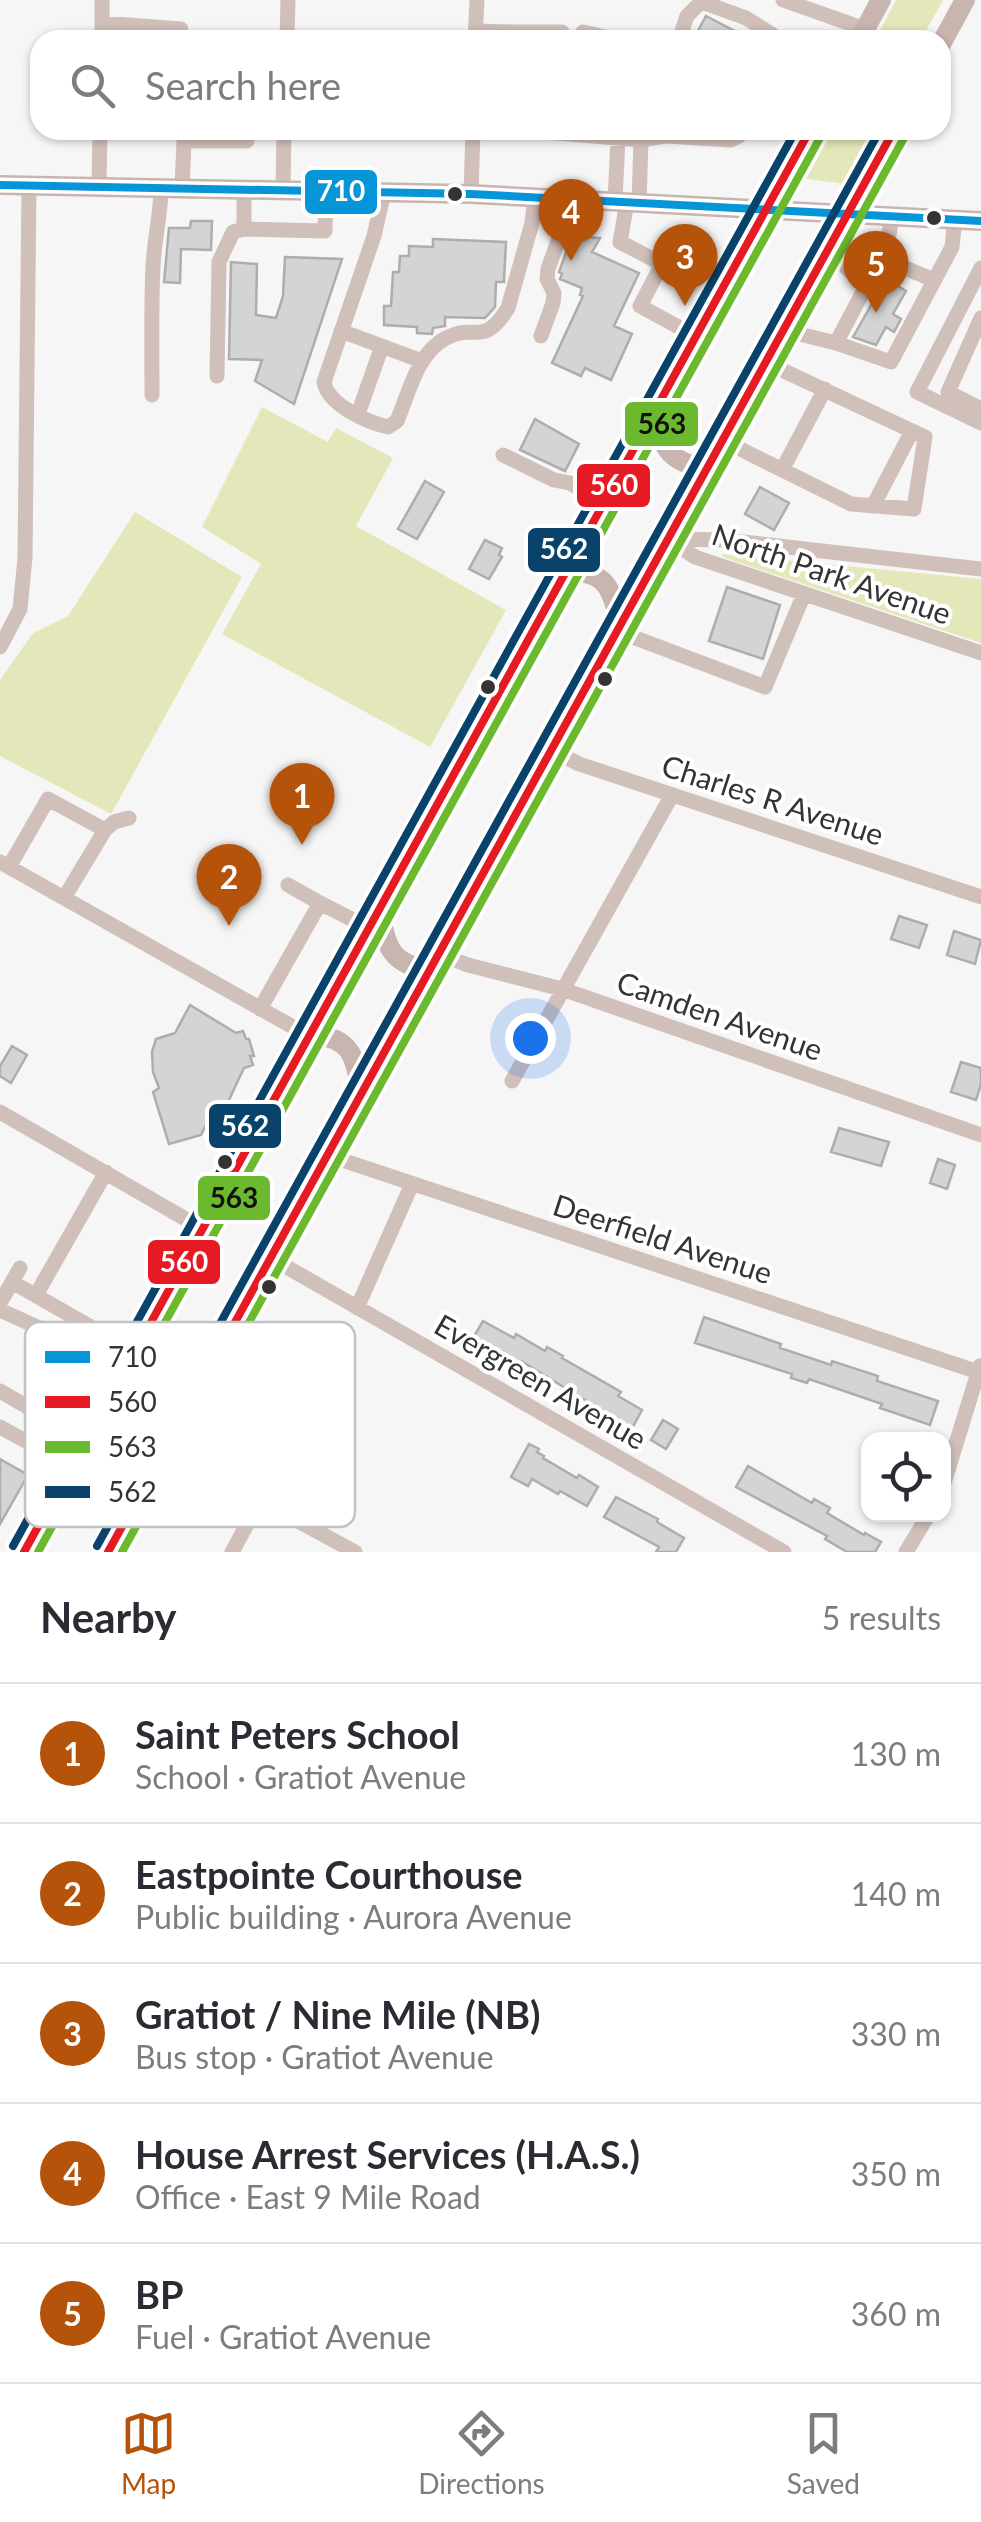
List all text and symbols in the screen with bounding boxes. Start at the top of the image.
search box [30,30,951,140]
icon: search [65,58,120,113]
text: Search here [145,62,341,108]
line badge: 710 [303,168,379,216]
text: 710 [317,173,365,207]
pin: 4 [538,178,604,261]
unlabelled marker [445,184,465,204]
unlabelled marker [924,208,944,228]
pin: 3 [652,224,718,306]
pin: 5 [844,230,908,313]
line badge: 563 [623,400,700,448]
text: 563 [638,406,686,440]
line badge: 560 [575,462,652,509]
text: 560 [590,467,638,501]
street label: North Park Avenue [708,515,956,631]
line badge: 562 [526,526,602,574]
text: 562 [540,531,588,565]
unlabelled marker [595,669,615,689]
unlabelled marker [478,677,498,697]
street label: Charles R Avenue [658,746,888,852]
pin: 1 [270,762,334,845]
pin: 2 [196,844,262,926]
street label: Camden Avenue [612,963,828,1067]
your location [505,1013,556,1064]
line badge: 562 [207,1102,283,1150]
text: 562 [221,1108,269,1142]
unlabelled marker [215,1152,235,1172]
line badge: 563 [196,1174,272,1222]
text: 563 [210,1180,258,1214]
street label: Deerfield Avenue [549,1186,777,1290]
line badge: 560 [146,1238,222,1286]
text: 560 [160,1244,208,1278]
unlabelled marker [259,1277,279,1297]
street label: Evergreen Avenue [429,1306,653,1456]
legend [25,1322,355,1527]
text: 710 [108,1339,157,1373]
text: 560 [108,1384,157,1418]
text: 563 [108,1429,157,1463]
map controls [861,1432,951,1522]
button: locate [861,1432,951,1522]
text: 562 [108,1474,157,1508]
text: Nearby [40,1592,177,1642]
text: 5 results [822,1598,941,1637]
text: Saint Peters School [135,1711,460,1757]
text: 1 [63,1734,82,1773]
text: 130 m [851,1734,941,1773]
text: School · Gratiot Avenue [135,1757,466,1796]
text: Eastpointe Courthouse [135,1851,523,1897]
text: 2 [63,1874,82,1913]
text: 140 m [851,1874,941,1913]
text: Public building · Aurora Avenue [135,1897,572,1936]
text: Gratiot / Nine Mile (NB) [135,1991,541,2037]
text: 3 [63,2014,82,2053]
text: 330 m [851,2014,941,2053]
text: Bus stop · Gratiot Avenue [135,2037,494,2076]
text: House Arrest Services (H.A.S.) [135,2131,640,2177]
text: 4 [63,2154,82,2193]
text: 350 m [851,2154,941,2193]
text: Office · East 9 Mile Road [135,2177,481,2216]
text: BP [135,2271,184,2317]
text: 5 [63,2294,82,2333]
text: 360 m [851,2294,941,2333]
text: Fuel · Gratiot Avenue [135,2317,431,2356]
tab: Map [121,2406,176,2500]
tab: Directions [418,2406,545,2500]
tab: Saved [787,2406,860,2500]

